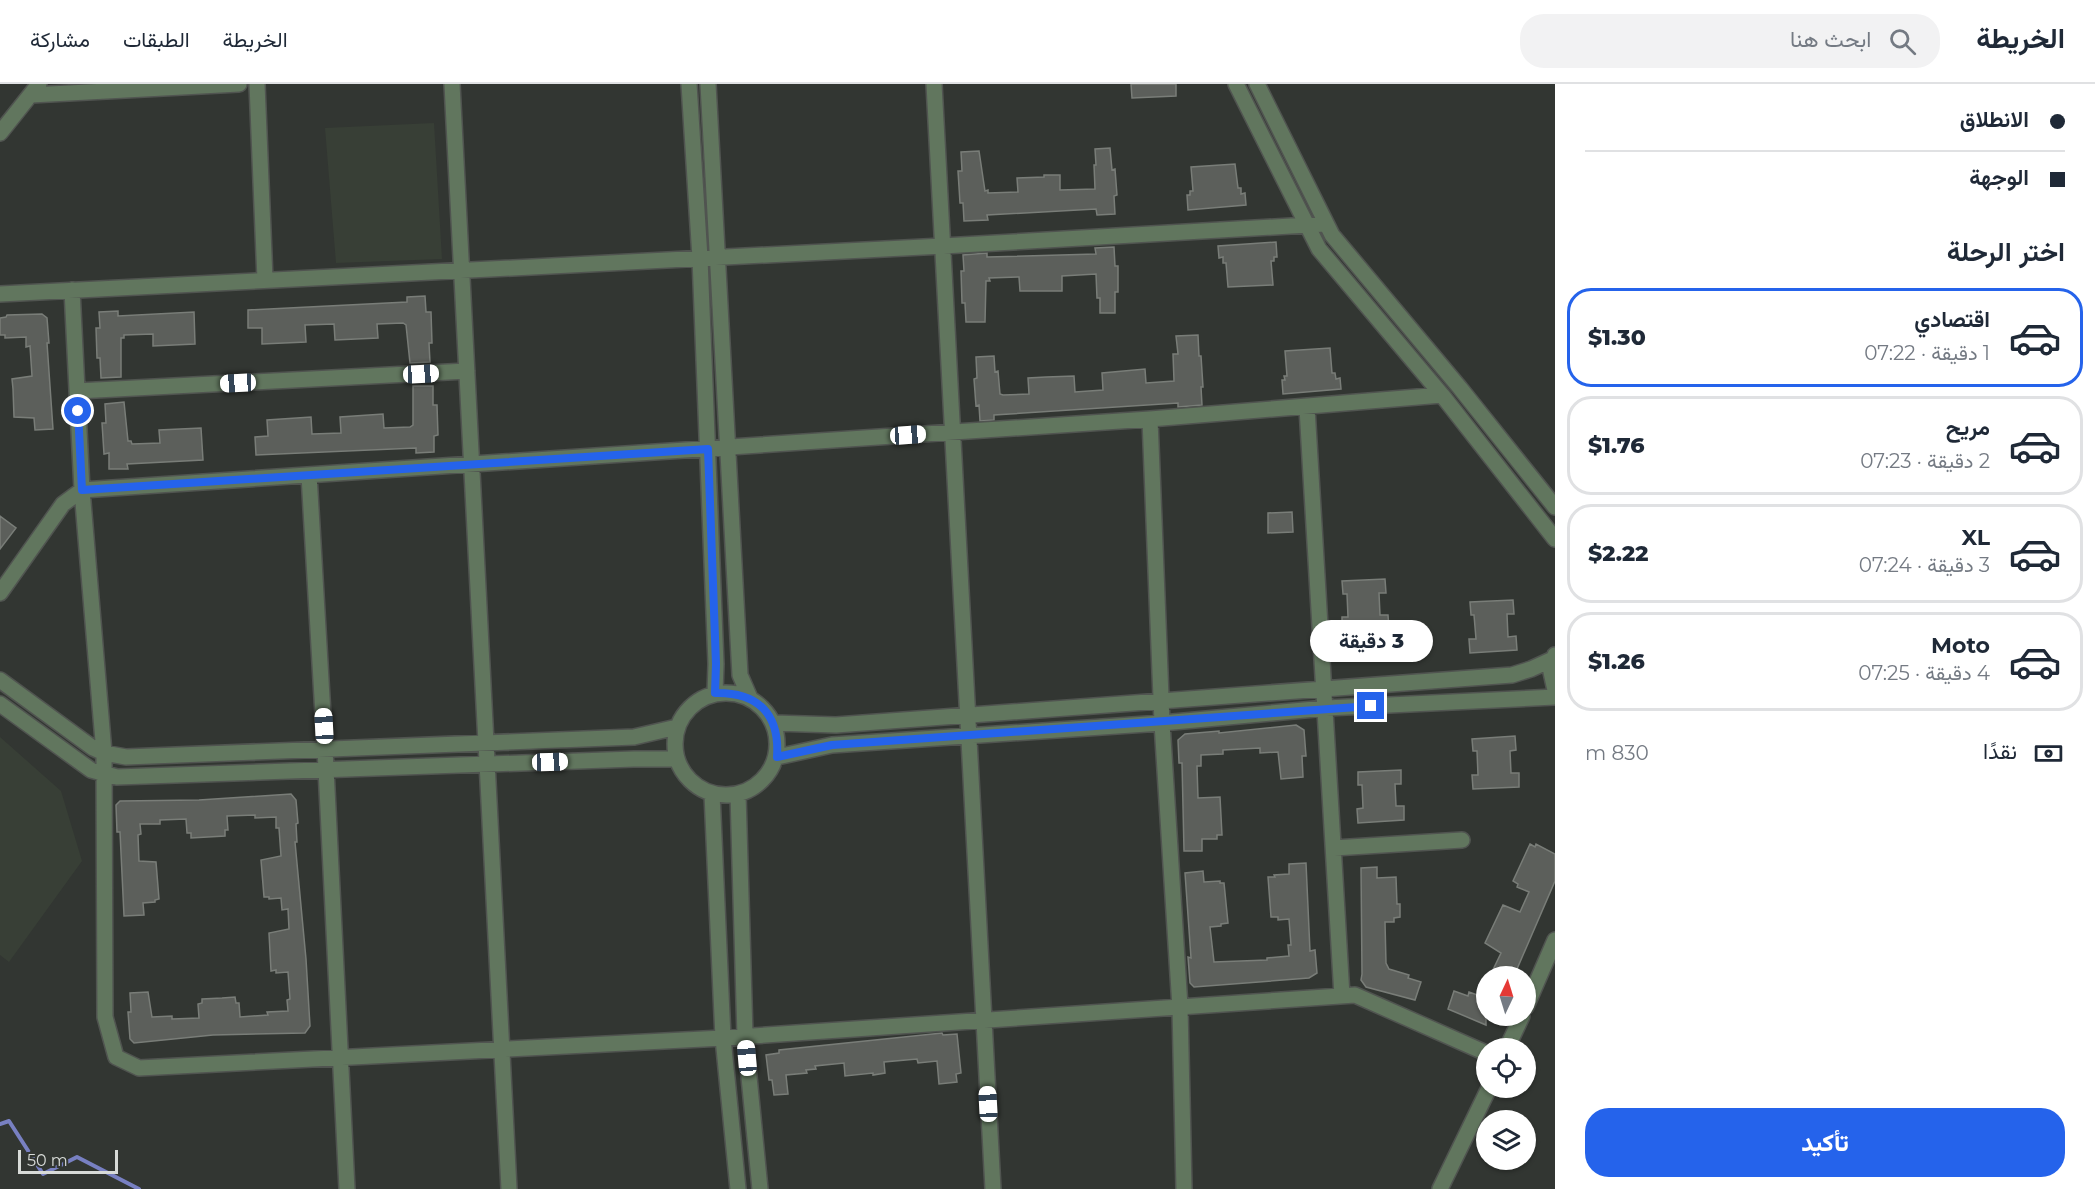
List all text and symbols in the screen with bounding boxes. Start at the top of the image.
search box [1520,14,1940,68]
text: الخريطة [1976,21,2065,55]
icon: search [1886,25,1919,58]
text: ابحث هنا [1790,26,1871,53]
text: مشاركة [30,27,90,52]
text: الطبقات [123,27,190,52]
text: الخريطة [223,27,288,52]
text: الانطلاق [1960,106,2029,133]
text: الوجهة [1969,164,2029,191]
text: اختر الرحلة [1947,235,2065,268]
text: اقتصادي [1914,306,1990,333]
icon: car [2008,311,2062,365]
text: $1.30 [1588,324,1646,351]
text: 1 دقيقة · 07:22 [1864,341,1990,365]
car [403,364,439,384]
car [220,373,256,393]
route start [64,397,91,424]
text: مريح [1946,414,1990,441]
icon: car [2008,419,2062,473]
car [889,425,927,445]
text: $1.76 [1588,432,1645,459]
text: 2 دقيقة · 07:23 [1860,449,1990,473]
text: XL [1961,524,1990,551]
icon: car [2008,527,2062,581]
text: $2.22 [1588,540,1648,567]
text: 3 دقيقة · 07:24 [1859,553,1990,577]
callout: 3 دقيقة [1310,619,1432,661]
text: 3 دقيقة [1339,629,1404,653]
text: Moto [1931,632,1990,659]
icon: car [2008,635,2062,689]
text: $1.26 [1588,648,1645,675]
text: 4 دقيقة · 07:25 [1858,661,1990,685]
route end [1357,692,1384,719]
car [314,708,334,744]
icon: cash [2032,737,2065,770]
text: نقدًا [1983,738,2017,765]
text: 830 m [1585,741,1649,765]
car [532,752,568,772]
north arrow [1476,966,1536,1026]
map controls [1476,966,1536,1170]
button: locate [1476,1038,1536,1098]
car [736,1039,758,1077]
car [978,1086,998,1122]
button: تأكيد [1585,1108,2065,1177]
button: layers [1476,1110,1536,1170]
scale bar [18,1147,118,1174]
text: 50 m [27,1151,68,1170]

